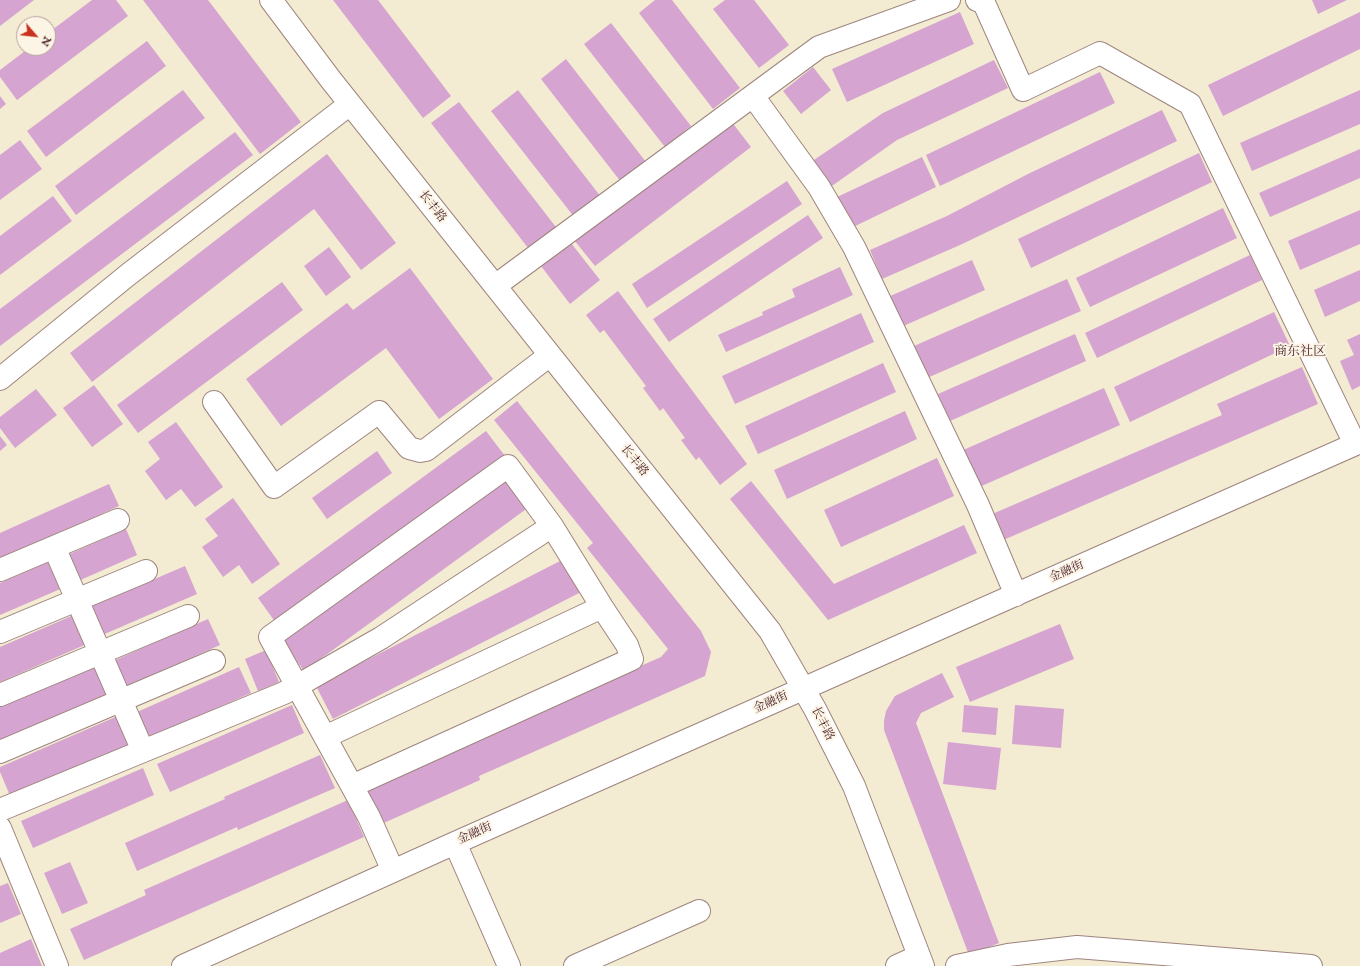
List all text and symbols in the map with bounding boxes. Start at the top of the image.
north arrow [16,16,56,56]
text: N [37,34,54,49]
street label: 长丰路 [415,188,449,226]
district label: 商东社区 [1274,344,1326,360]
street label: 长丰路 [617,442,651,480]
street label: 金融街 [1048,558,1086,586]
street label: 金融街 [752,689,790,717]
street label: 长丰路 [807,705,837,743]
street label: 金融街 [456,820,494,848]

